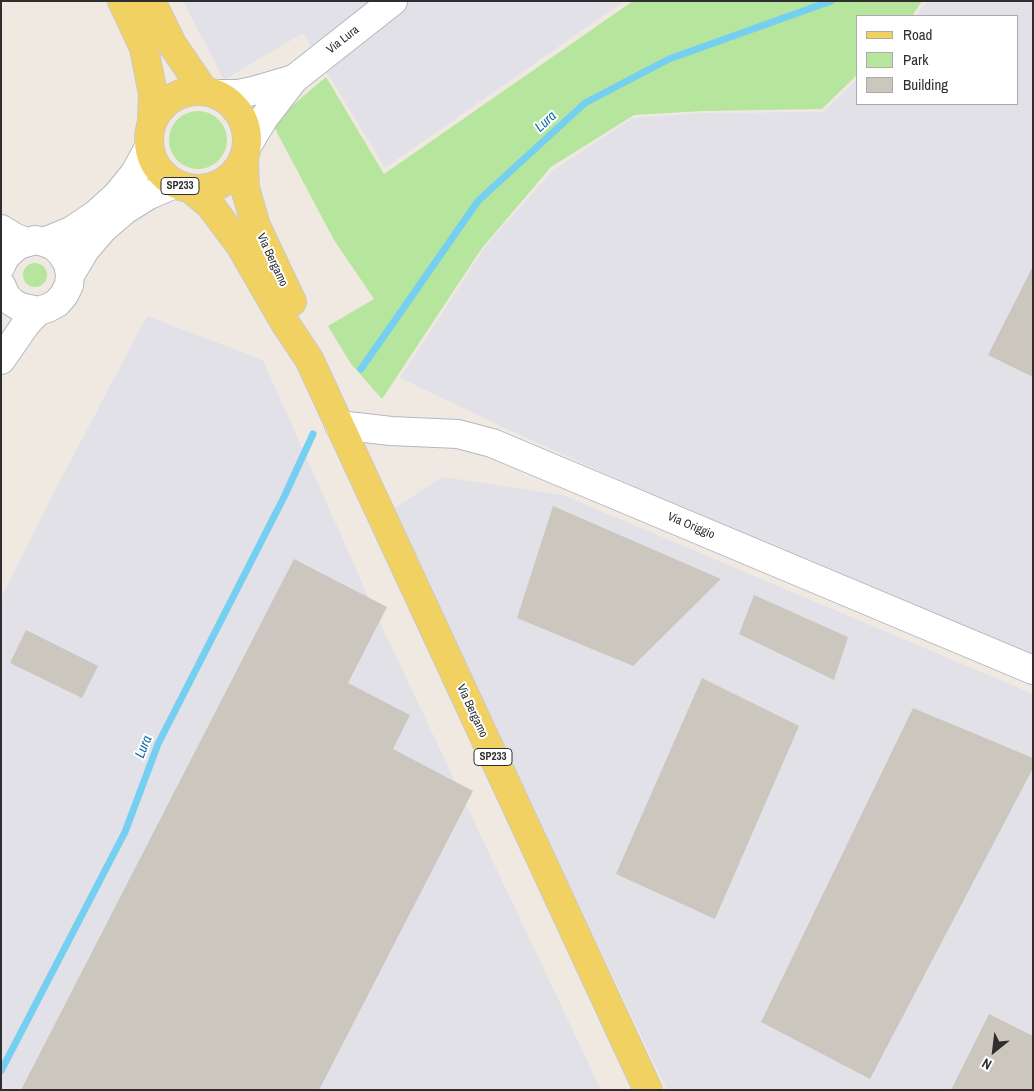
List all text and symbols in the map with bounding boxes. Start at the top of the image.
legend [856,15,1019,105]
street label: Via Lura [324,23,362,57]
text: Road [903,24,932,45]
text: Park [903,49,928,70]
text: Building [903,74,948,95]
water label: Lura [532,108,560,136]
road number: SP233 [161,178,199,195]
street label: Via Bergamo [253,231,291,289]
street label: Via Origgio [665,510,717,542]
street label: Via Bergamo [453,682,491,740]
water label: Lura [132,733,156,761]
road number: SP233 [474,749,512,766]
north arrow [969,1026,1019,1076]
text: N [979,1054,995,1074]

